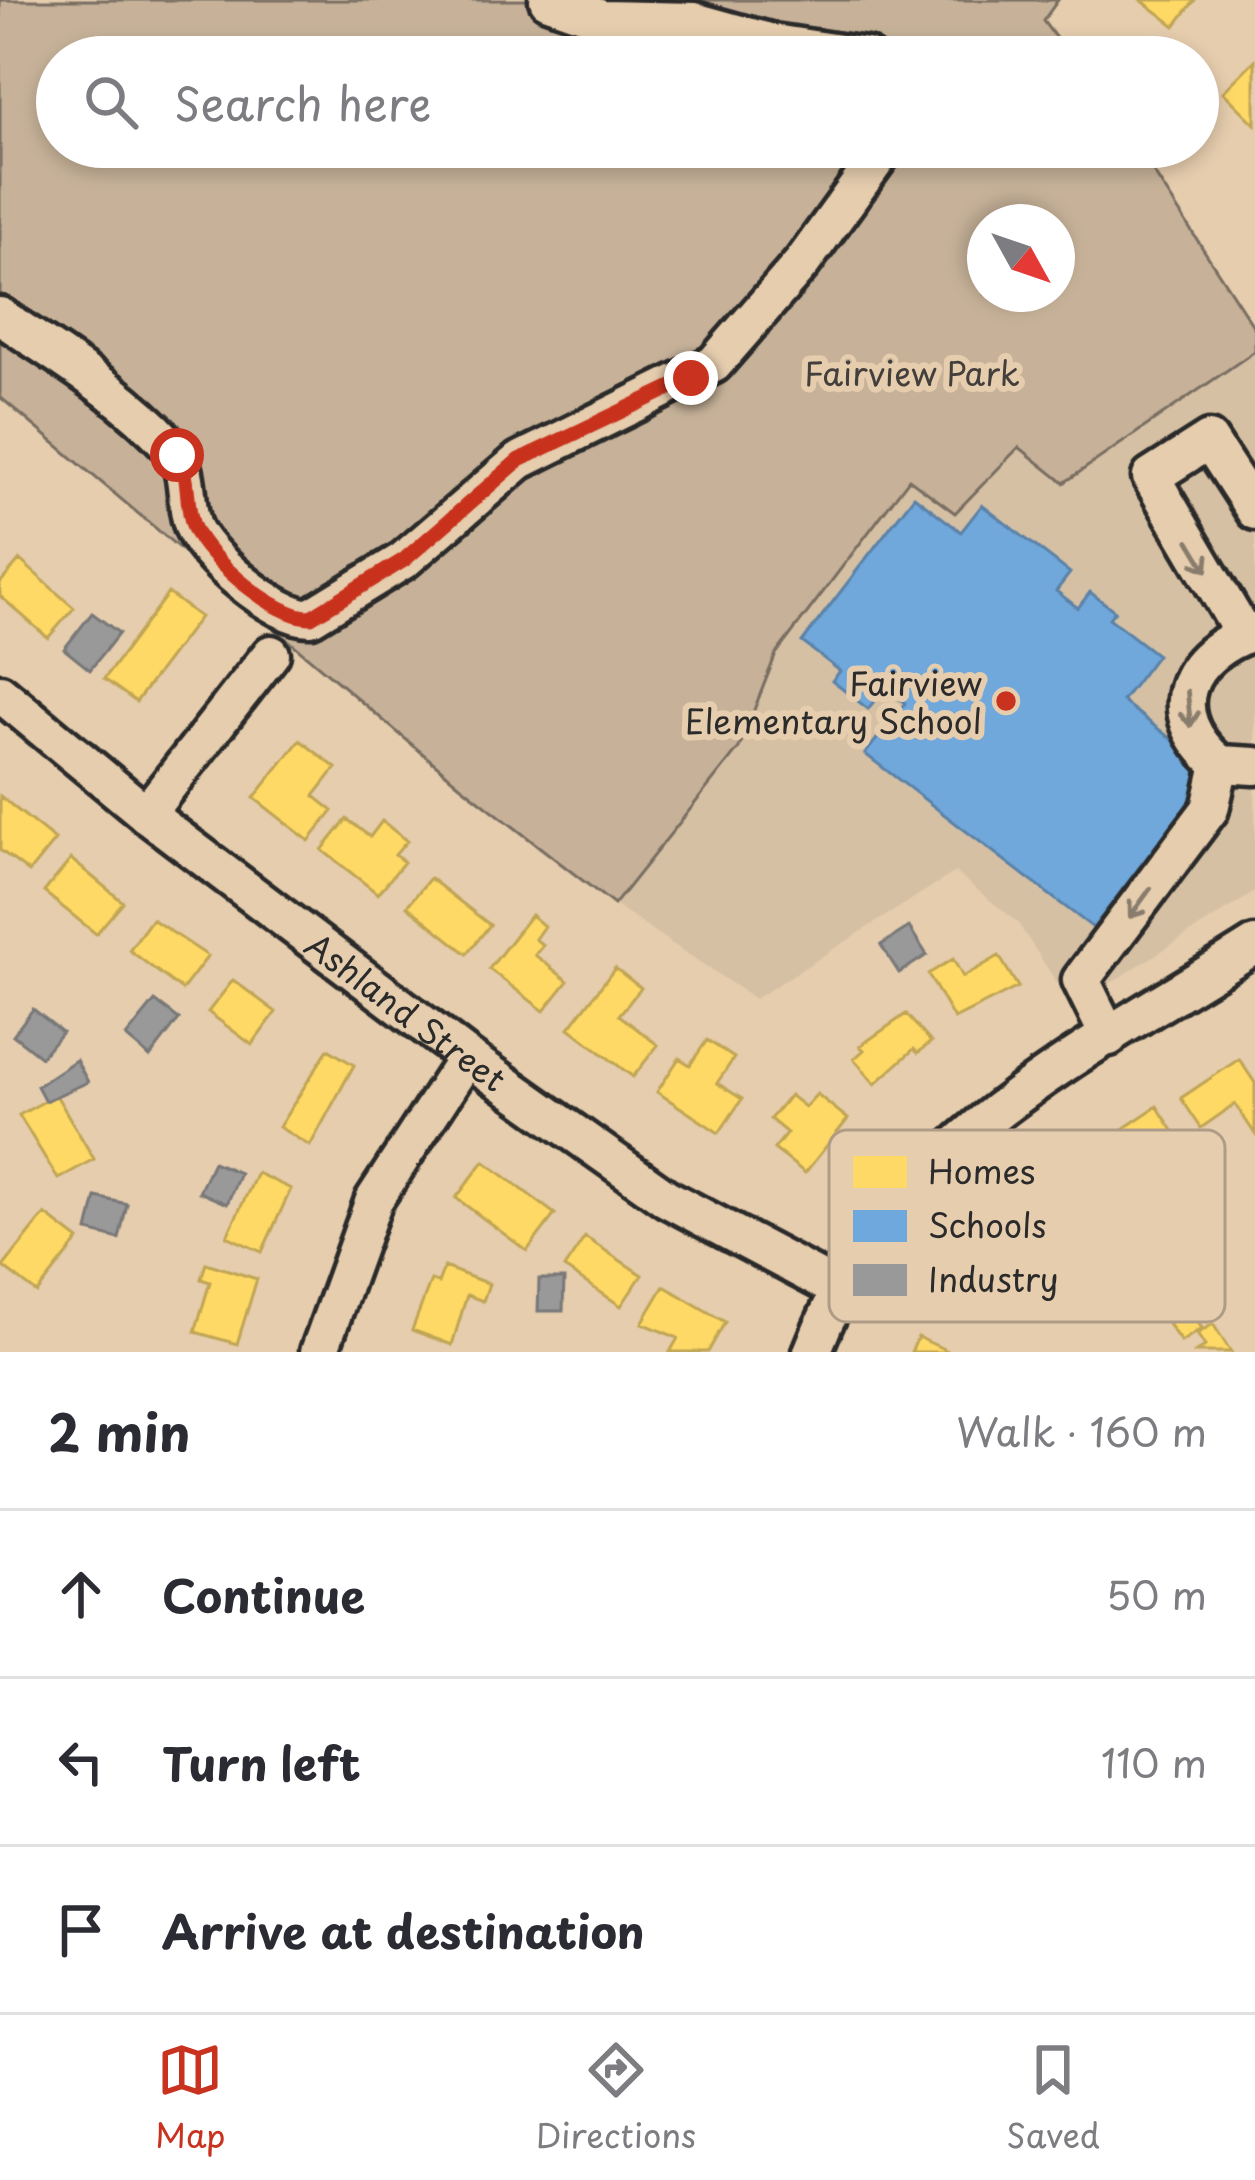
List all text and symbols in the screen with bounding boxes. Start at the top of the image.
search box [36,36,1219,168]
text: Search here [174,68,431,136]
icon: search [78,69,144,135]
north arrow [967,204,1075,312]
park label: Fairview Park [804,347,1020,397]
route end [664,351,718,405]
route start [150,428,204,482]
one-way arrow [1186,538,1210,573]
place label: Fairview Elementary School [685,657,983,745]
marker: Fairview Elementary School [993,688,1019,714]
one-way arrow [1178,689,1201,728]
one-way arrow [1128,886,1154,919]
street label: Ashland Street [296,919,517,1103]
legend [829,1130,1225,1322]
text: Homes [928,1145,1035,1195]
text: Schools [928,1199,1047,1249]
text: Industry [928,1253,1059,1303]
text: 2 min [48,1392,190,1469]
text: Walk · 160 m [957,1401,1207,1460]
text: Continue [162,1560,365,1628]
icon: ahead [48,1561,114,1627]
text: 50 m [1106,1564,1207,1623]
text: Turn left [162,1728,361,1796]
icon: left [48,1729,114,1795]
text: 110 m [1101,1732,1207,1791]
text: Arrive at destination [162,1896,645,1964]
icon: arrive [48,1897,114,1963]
tab: Map [155,2037,226,2159]
tab: Directions [536,2037,696,2159]
tab: Saved [1006,2037,1100,2159]

